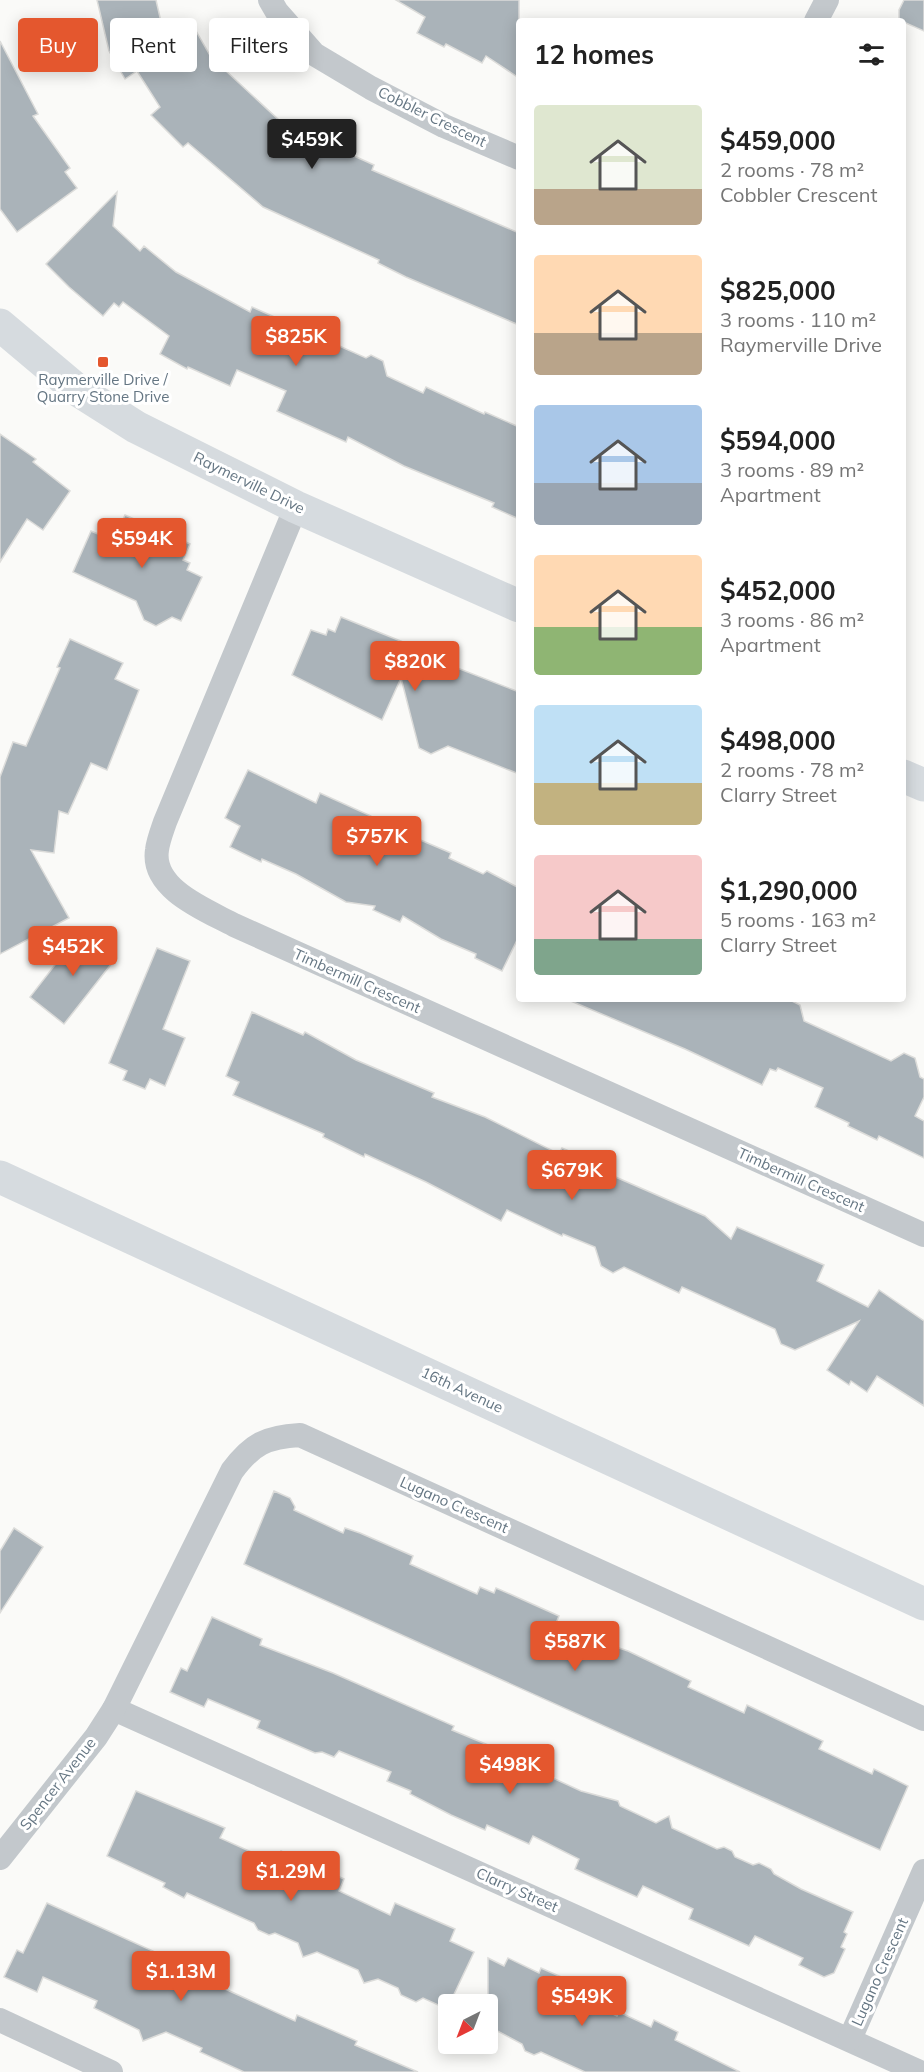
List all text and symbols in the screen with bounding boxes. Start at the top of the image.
chip: Buy [18,18,98,72]
chip: Rent [110,18,197,72]
chip: Filters [209,18,309,72]
text: 12 homes [534,38,654,71]
icon: filters [855,38,888,71]
street label: Cobbler Crescent [375,82,489,151]
pin: $459K [270,119,354,170]
text: $459,000 [720,124,836,157]
text: $459K [281,126,343,151]
icon: home [582,129,654,201]
text: 2 rooms · 78 m² [720,157,864,182]
text: Cobbler Crescent [720,182,877,207]
text: $825,000 [720,274,836,307]
icon: home [582,279,654,351]
text: 3 rooms · 110 m² [720,307,876,332]
pin: $825K [254,316,338,367]
text: $825K [265,323,327,348]
text: Raymerville Drive [720,332,882,357]
marker: Raymerville Drive / Quarry Stone Drive [96,355,110,369]
place label: Raymerville Drive / Quarry Stone Drive [37,370,169,406]
text: $594,000 [720,424,836,457]
icon: home [582,429,654,501]
street label: Raymerville Drive [190,447,308,518]
text: 3 rooms · 89 m² [720,457,864,482]
text: Apartment [720,482,821,507]
pin: $594K [100,518,184,569]
text: $594K [111,525,173,550]
text: $452,000 [720,574,836,607]
icon: home [582,579,654,651]
text: 3 rooms · 86 m² [720,607,864,632]
text: Apartment [720,632,821,657]
pin: $820K [373,641,457,692]
text: $820K [384,648,446,673]
text: $498,000 [720,724,836,757]
icon: home [582,729,654,801]
text: 2 rooms · 78 m² [720,757,864,782]
text: Clarry Street [720,782,837,807]
pin: $757K [335,816,419,867]
text: $757K [346,823,408,848]
text: $1,290,000 [720,874,858,907]
icon: home [582,879,654,951]
text: 5 rooms · 163 m² [720,907,876,932]
pin: $452K [31,926,115,977]
text: Clarry Street [720,932,837,957]
text: $452K [42,933,104,958]
street label: Timbermill Crescent [291,944,424,1017]
street label: Timbermill Crescent [735,1143,868,1216]
pin: $679K [530,1150,614,1201]
text: $679K [541,1157,603,1182]
street label: 16th Avenue [418,1362,506,1417]
street label: Lugano Crescent [397,1472,511,1537]
pin: $587K [533,1621,617,1672]
text: $587K [544,1628,606,1653]
street label: Spencer Avenue [16,1734,100,1834]
pin: $498K [468,1744,552,1795]
text: $498K [479,1751,541,1776]
pin: $1.29M [242,1851,340,1902]
text: $1.29M [256,1858,326,1883]
street label: Clarry Street [473,1863,561,1916]
street label: Lugano Crescent [847,1915,912,2029]
pin: $1.13M [132,1951,230,2002]
text: $1.13M [146,1958,216,1983]
pin: $549K [540,1976,624,2027]
text: $549K [551,1983,613,2008]
north arrow [438,1994,498,2054]
map controls [438,1994,498,2054]

